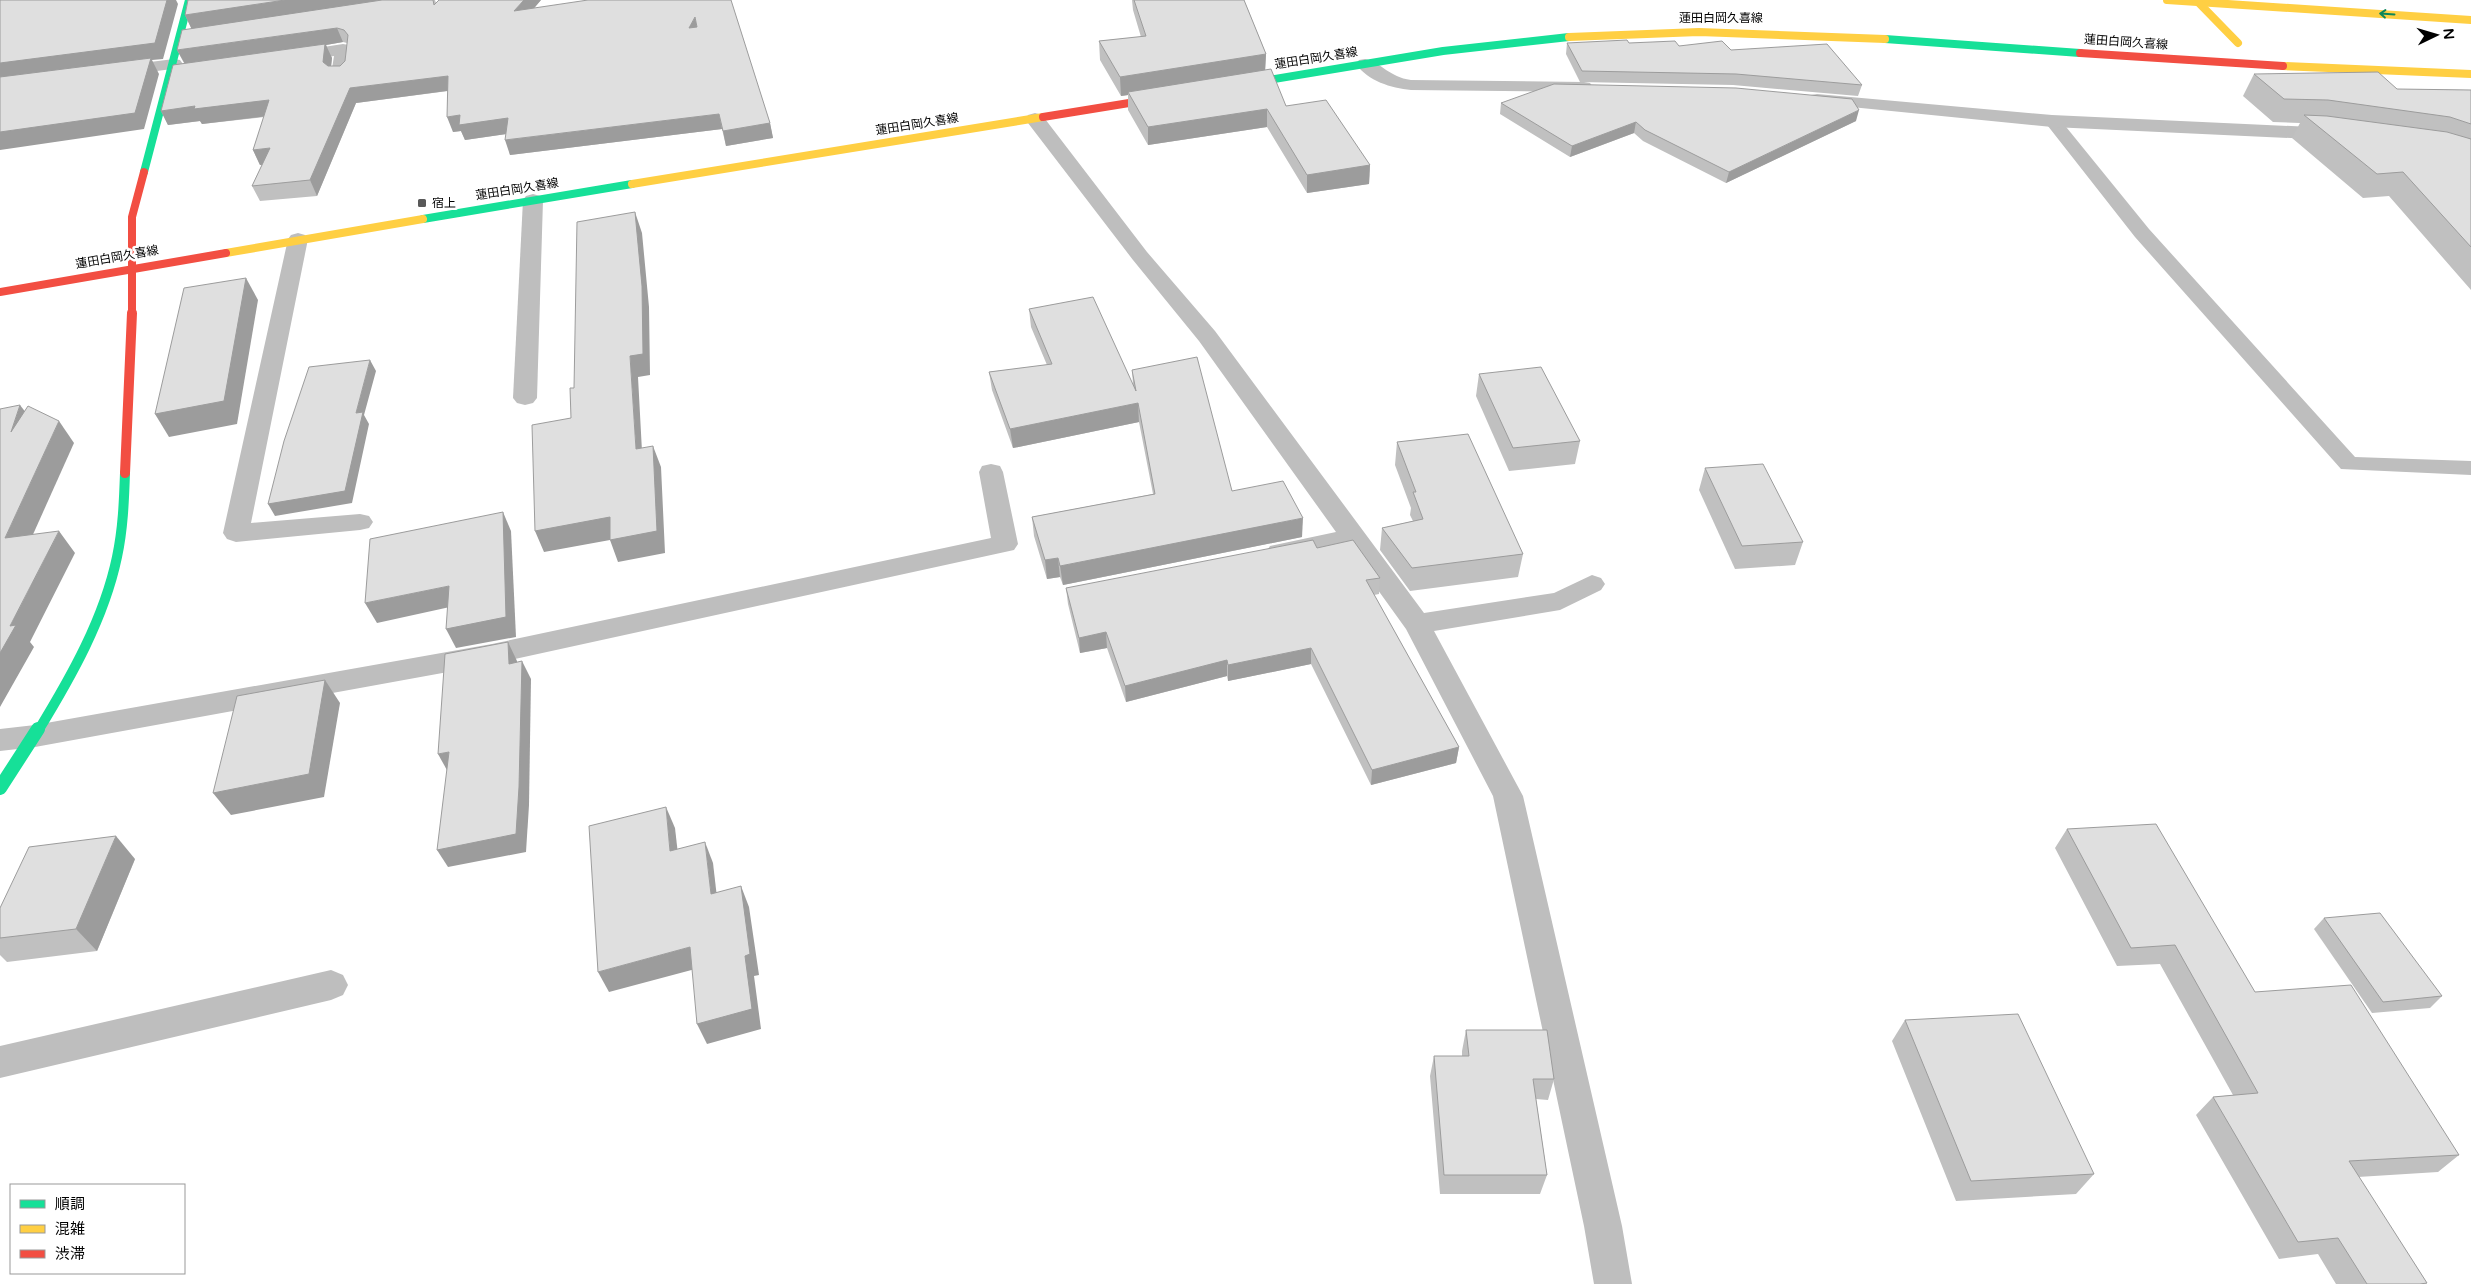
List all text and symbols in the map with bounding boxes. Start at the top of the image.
one-way arrow [2380,10,2396,19]
north arrow [2411,10,2461,60]
street label: 蓮田白岡久喜線 [1679,11,1763,25]
text: N [2439,28,2457,40]
street label: 蓮田白岡久喜線 [2084,32,2168,52]
street label: 蓮田白岡久喜線 [1273,45,1359,71]
street label: 蓮田白岡久喜線 [874,111,960,137]
street label: 蓮田白岡久喜線 [474,176,560,202]
place label: 宿上 [432,196,456,210]
marker: 宿上 [416,197,428,209]
street label: 蓮田白岡久喜線 [74,243,160,271]
legend [10,1184,185,1274]
text: 順調 [55,1195,85,1213]
text: 混雑 [55,1220,85,1238]
text: 渋滞 [55,1245,85,1263]

